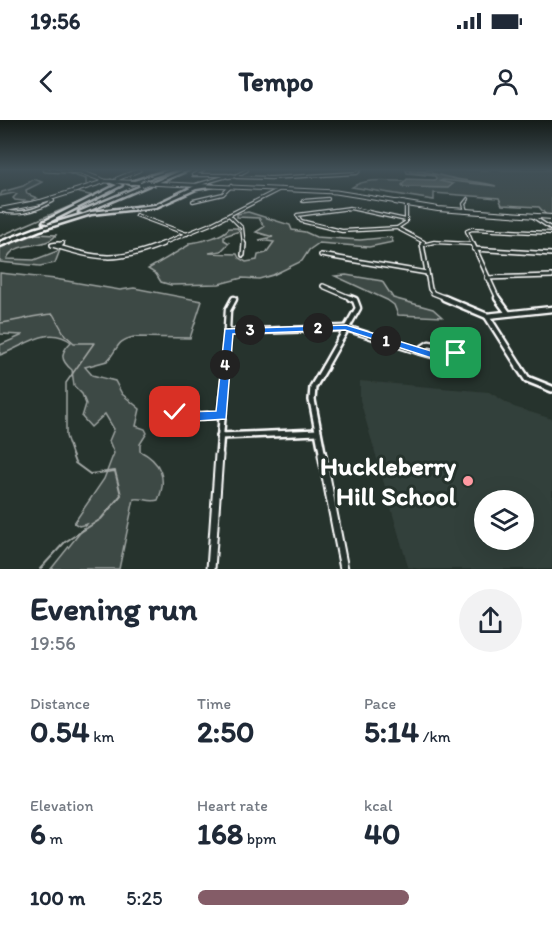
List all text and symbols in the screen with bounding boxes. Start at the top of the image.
text: 19:56 [30,8,80,35]
icon: back [30,65,63,98]
text: Tempo [238,65,314,98]
icon: person [489,65,522,98]
pin: 2 [303,313,333,343]
pin: 3 [235,315,265,345]
text: 2 [314,318,322,337]
text: 3 [246,320,254,339]
pin: 1 [371,326,401,356]
pin [430,327,481,378]
text: 1 [382,331,390,350]
icon: arrive [439,336,472,369]
pin: 4 [210,350,240,380]
text: 4 [220,355,230,374]
pin [149,386,200,437]
icon: check [158,395,191,428]
place label: Huckleberry Hill School [320,450,457,512]
marker: Huckleberry Hill School [461,474,475,488]
map controls [474,490,534,550]
button: layers [474,490,534,550]
text: Evening run [30,589,197,628]
button: share [459,589,522,652]
text: 19:56 [30,631,76,655]
text: Distance [30,694,90,713]
text: Time [197,694,231,713]
text: Pace [364,694,396,713]
text: 0.54 [30,713,90,750]
text: 2:50 [197,713,254,750]
text: 5:14 [364,713,419,750]
text: km [90,727,114,746]
text: /km [419,727,451,746]
text: Elevation [30,796,94,815]
text: Heart rate [197,796,268,815]
text: kcal [364,796,392,815]
text: 6 [30,815,46,852]
text: 168 [197,815,243,852]
text: 40 [364,815,401,852]
text: m [46,829,63,848]
text: bpm [243,829,277,848]
text: 100 m [30,886,85,910]
text: 5:25 [126,886,162,910]

